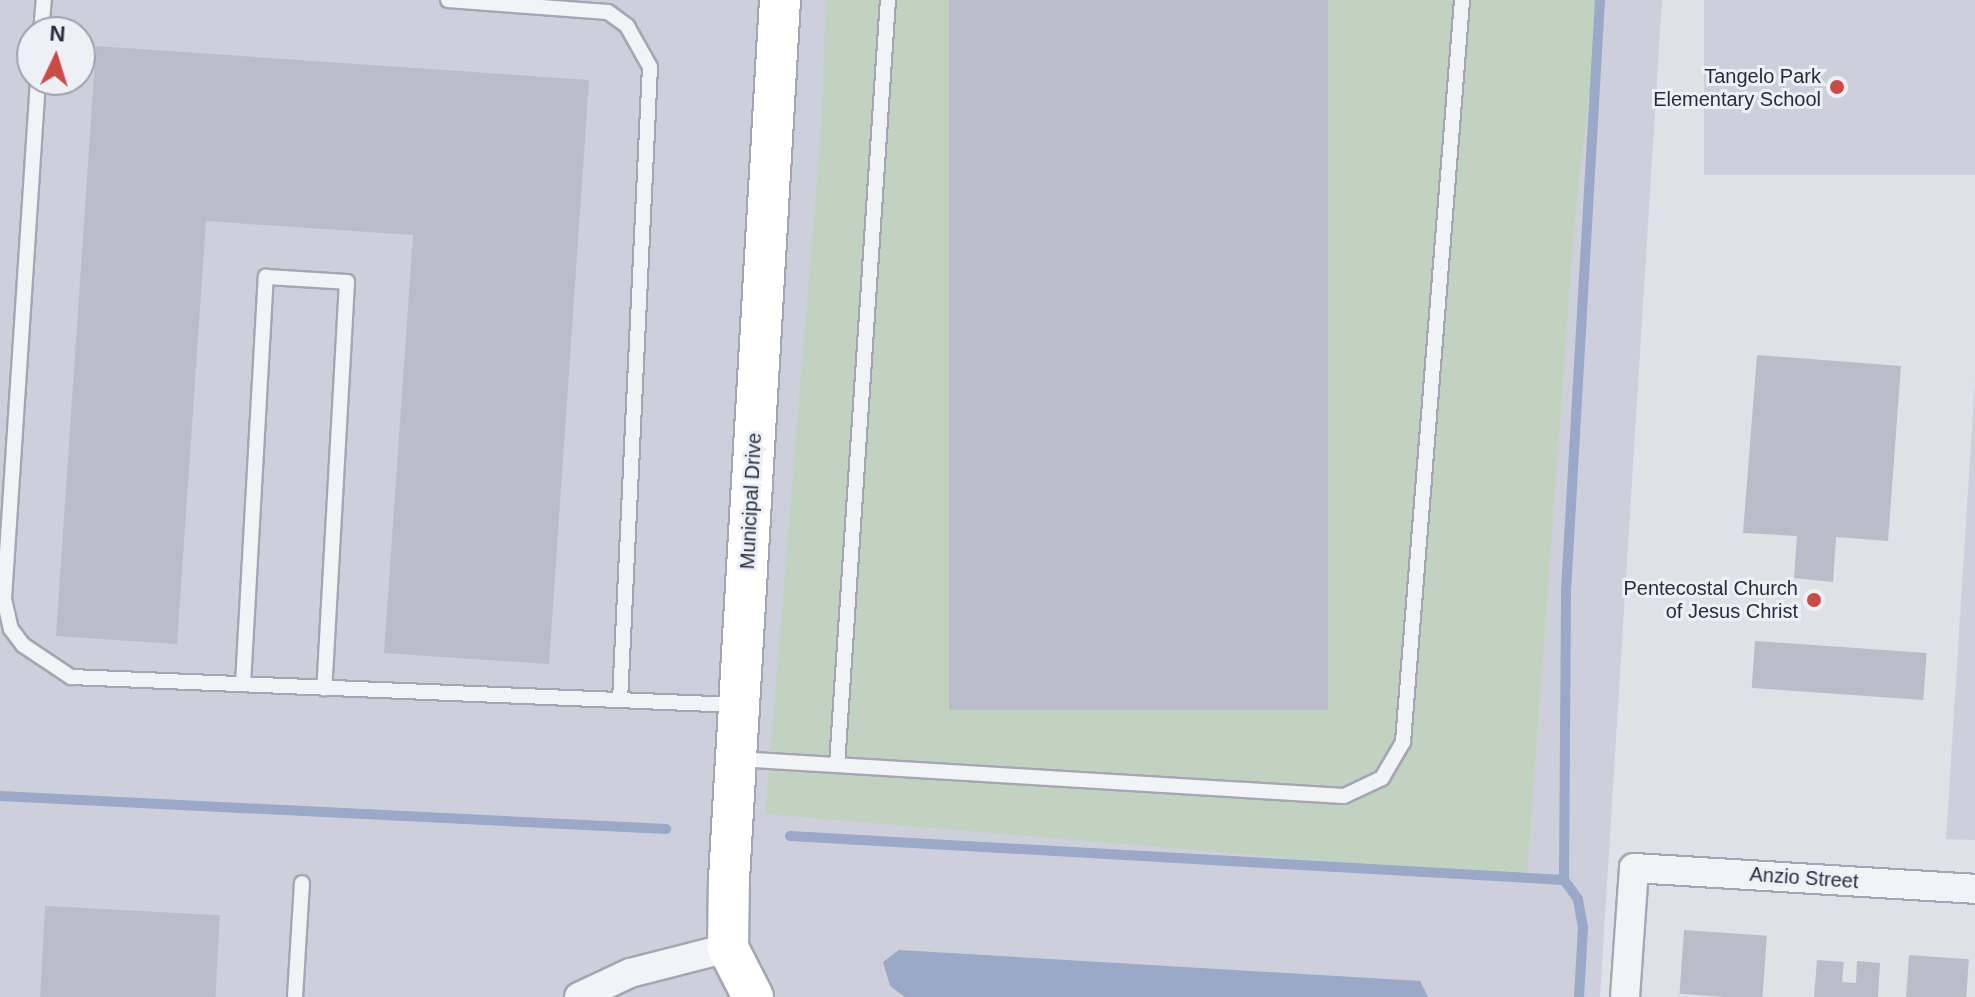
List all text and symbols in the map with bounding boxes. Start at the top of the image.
north arrow [16,16,96,96]
text: N [49,21,66,47]
place label: Tangelo Park Elementary School [1653,64,1821,111]
marker: Tangelo Park Elementary School [1828,78,1846,96]
street label: Municipal Drive [735,432,767,570]
place label: Pentecostal Church of Jesus Christ [1623,576,1798,623]
marker: Pentecostal Church of Jesus Christ [1805,591,1823,609]
street label: Anzio Street [1749,862,1859,894]

